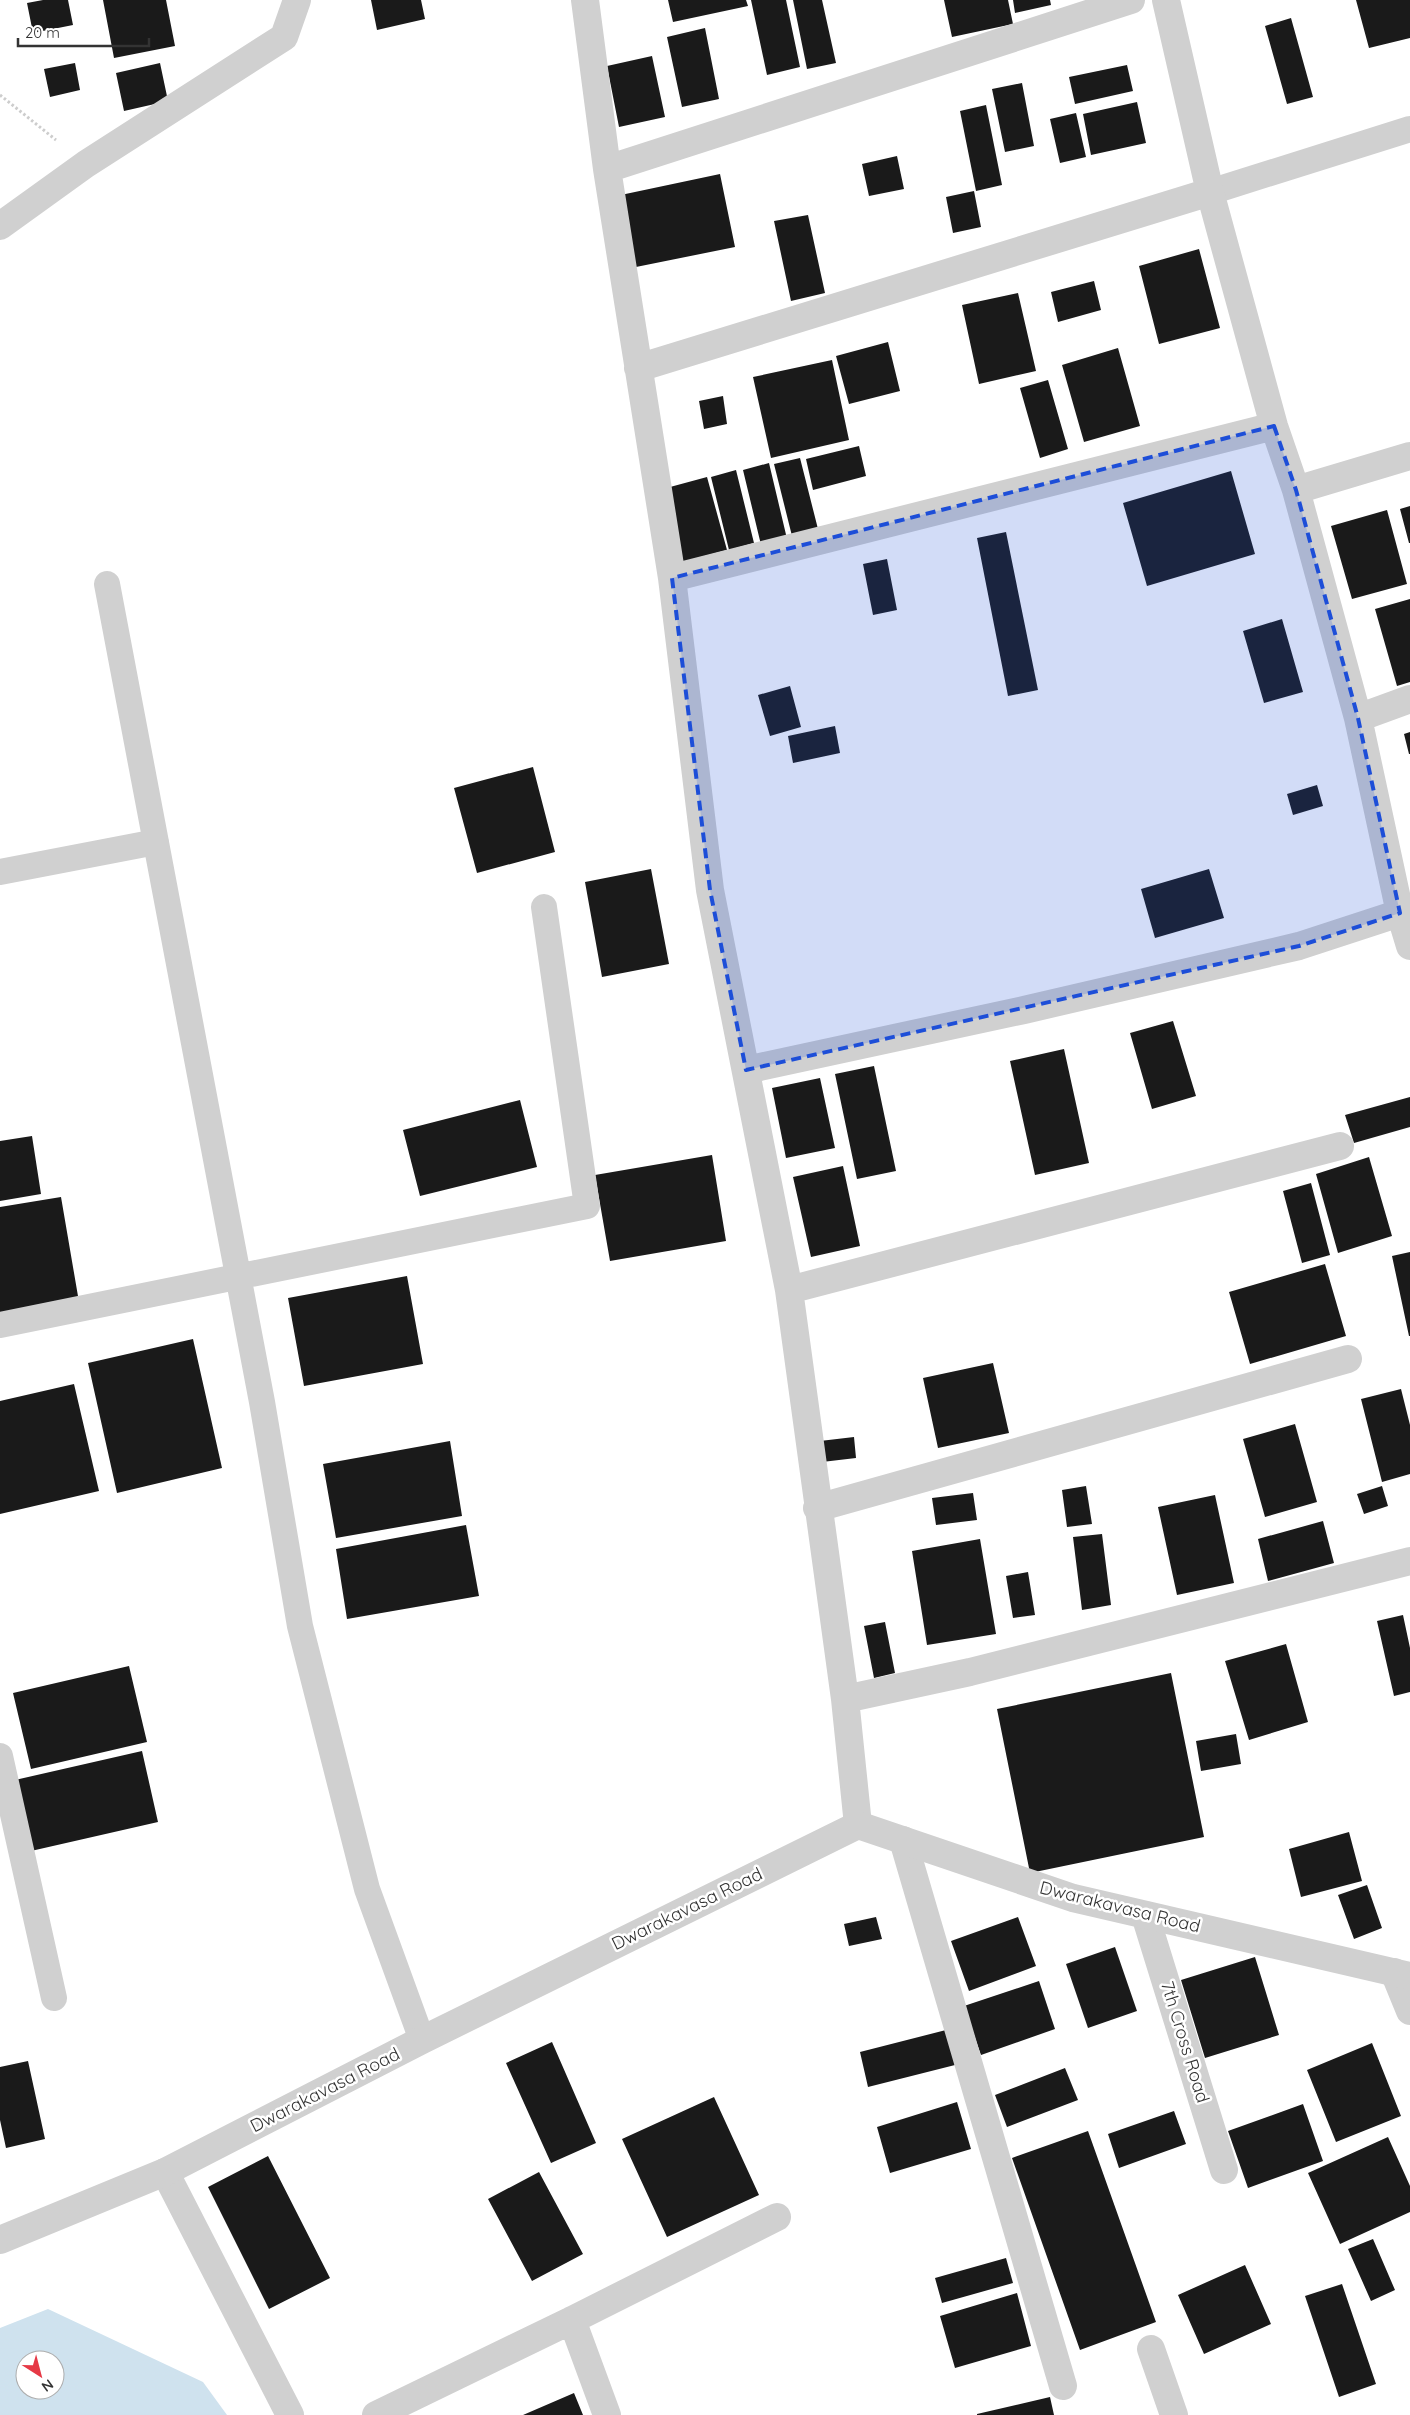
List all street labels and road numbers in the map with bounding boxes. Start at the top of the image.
street label: Dwarakavasa Road [608,1862,766,1955]
street label: Dwarakavasa Road [1037,1875,1203,1938]
street label: 7th Cross Road [1156,1978,1215,2106]
street label: Dwarakavasa Road [246,2042,403,2137]

